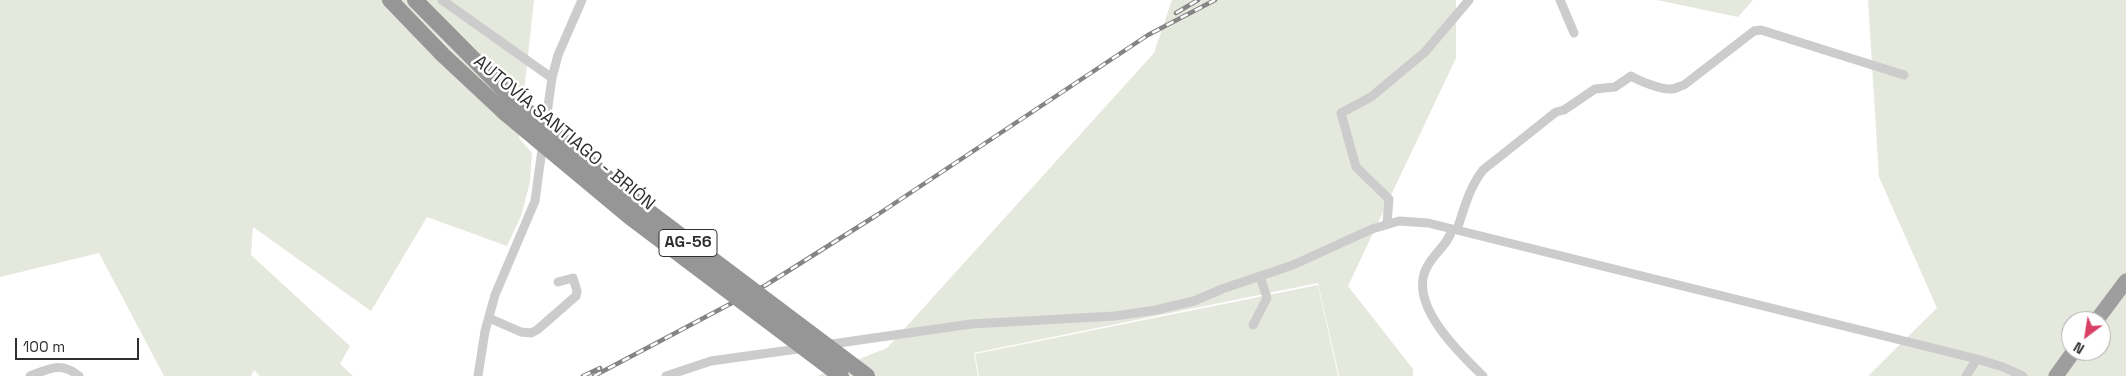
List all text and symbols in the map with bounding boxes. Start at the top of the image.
street label: AUTOVÍA SANTIAGO - BRIÓN [469,51,659,215]
road number: AG-56 [659,230,717,256]
north arrow [2061,311,2111,361]
scale bar [18,328,141,360]
text: 100 m [23,337,65,356]
text: N [2070,338,2087,358]

